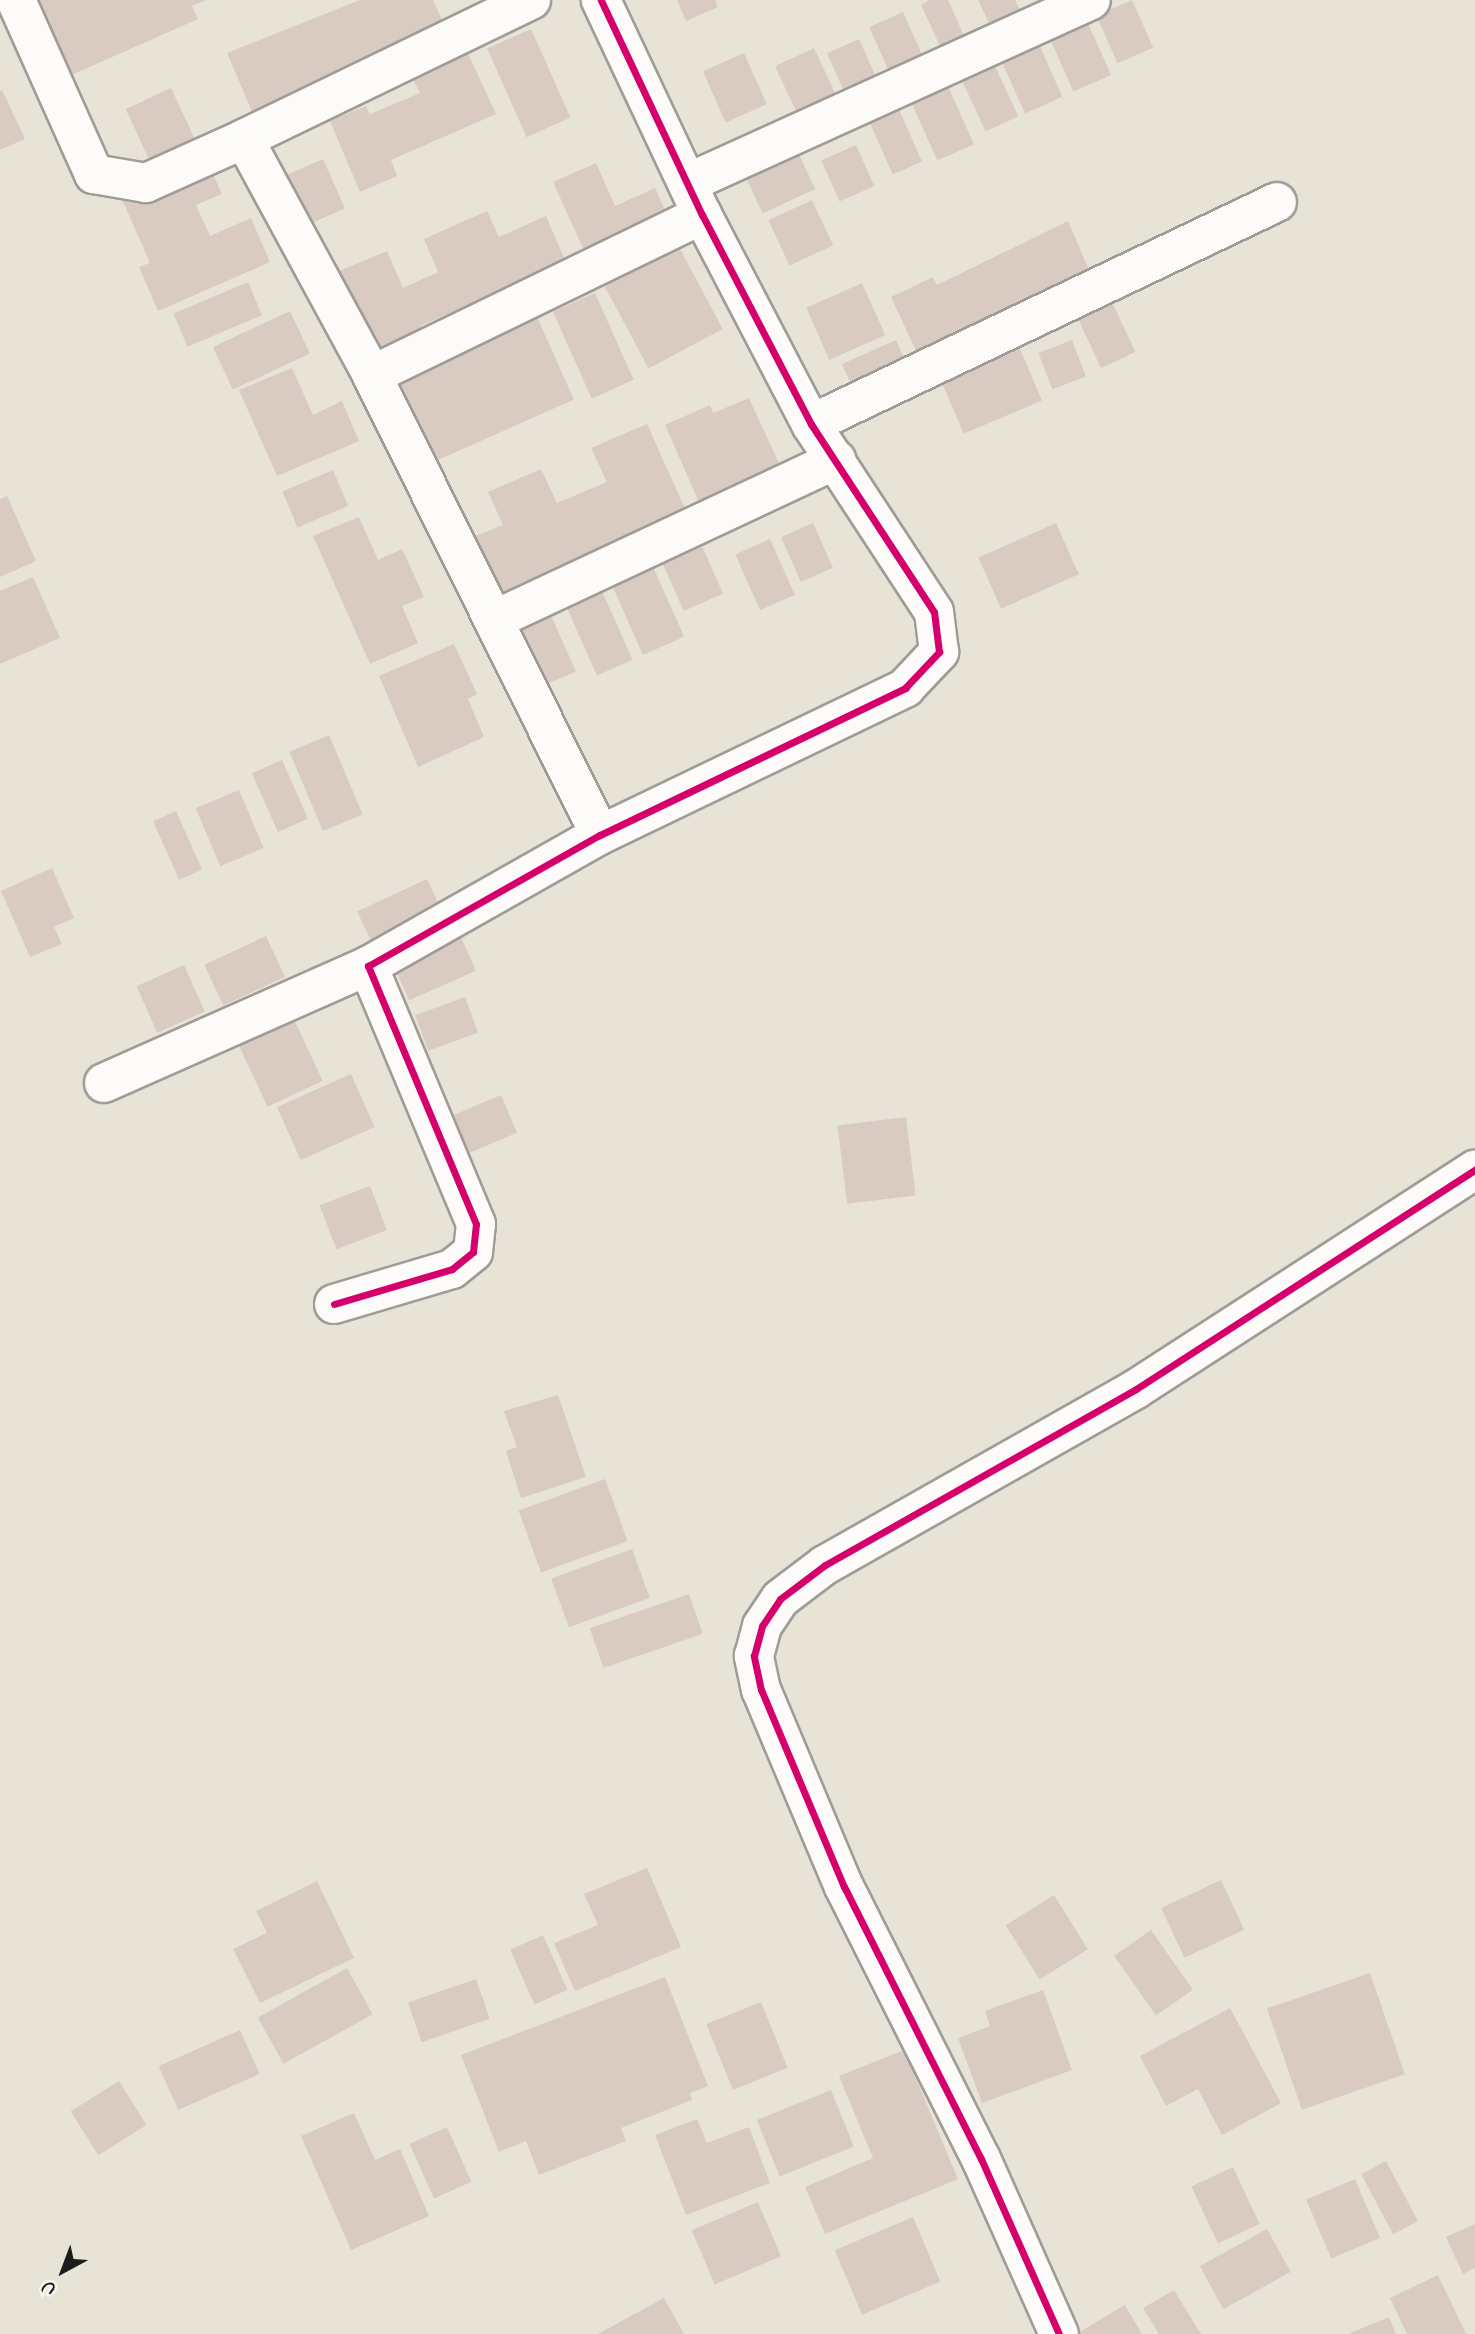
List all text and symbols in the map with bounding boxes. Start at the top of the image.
north arrow [28,2236,98,2306]
text: U [36,2274,62,2301]

